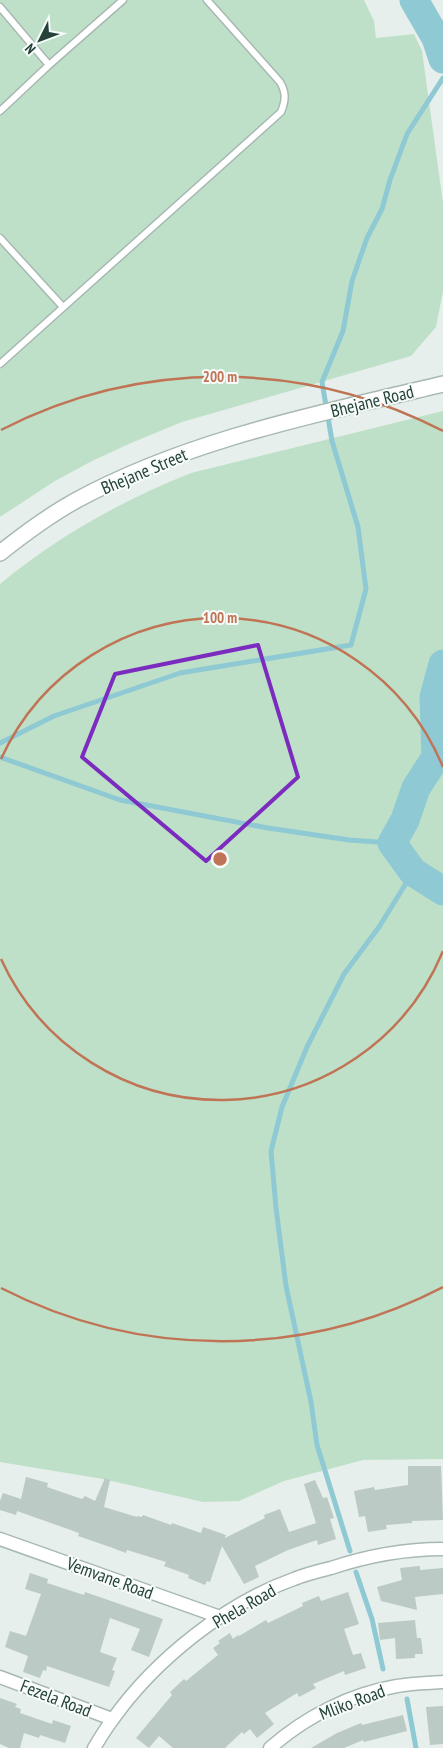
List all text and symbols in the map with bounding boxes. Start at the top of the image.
north arrow [15,15,65,65]
text: N [21,40,40,58]
text: 200 m [203,367,237,386]
street label: Bhejane Road [328,380,416,422]
street label: Bhejane Street [97,443,191,499]
text: 100 m [203,608,237,627]
centre of rings [211,850,229,868]
street label: Vemvane Road [63,1551,157,1604]
street label: Phela Road [208,1579,280,1633]
street label: Fezela Road [17,1674,95,1722]
street label: Mliko Road [316,1679,388,1725]

